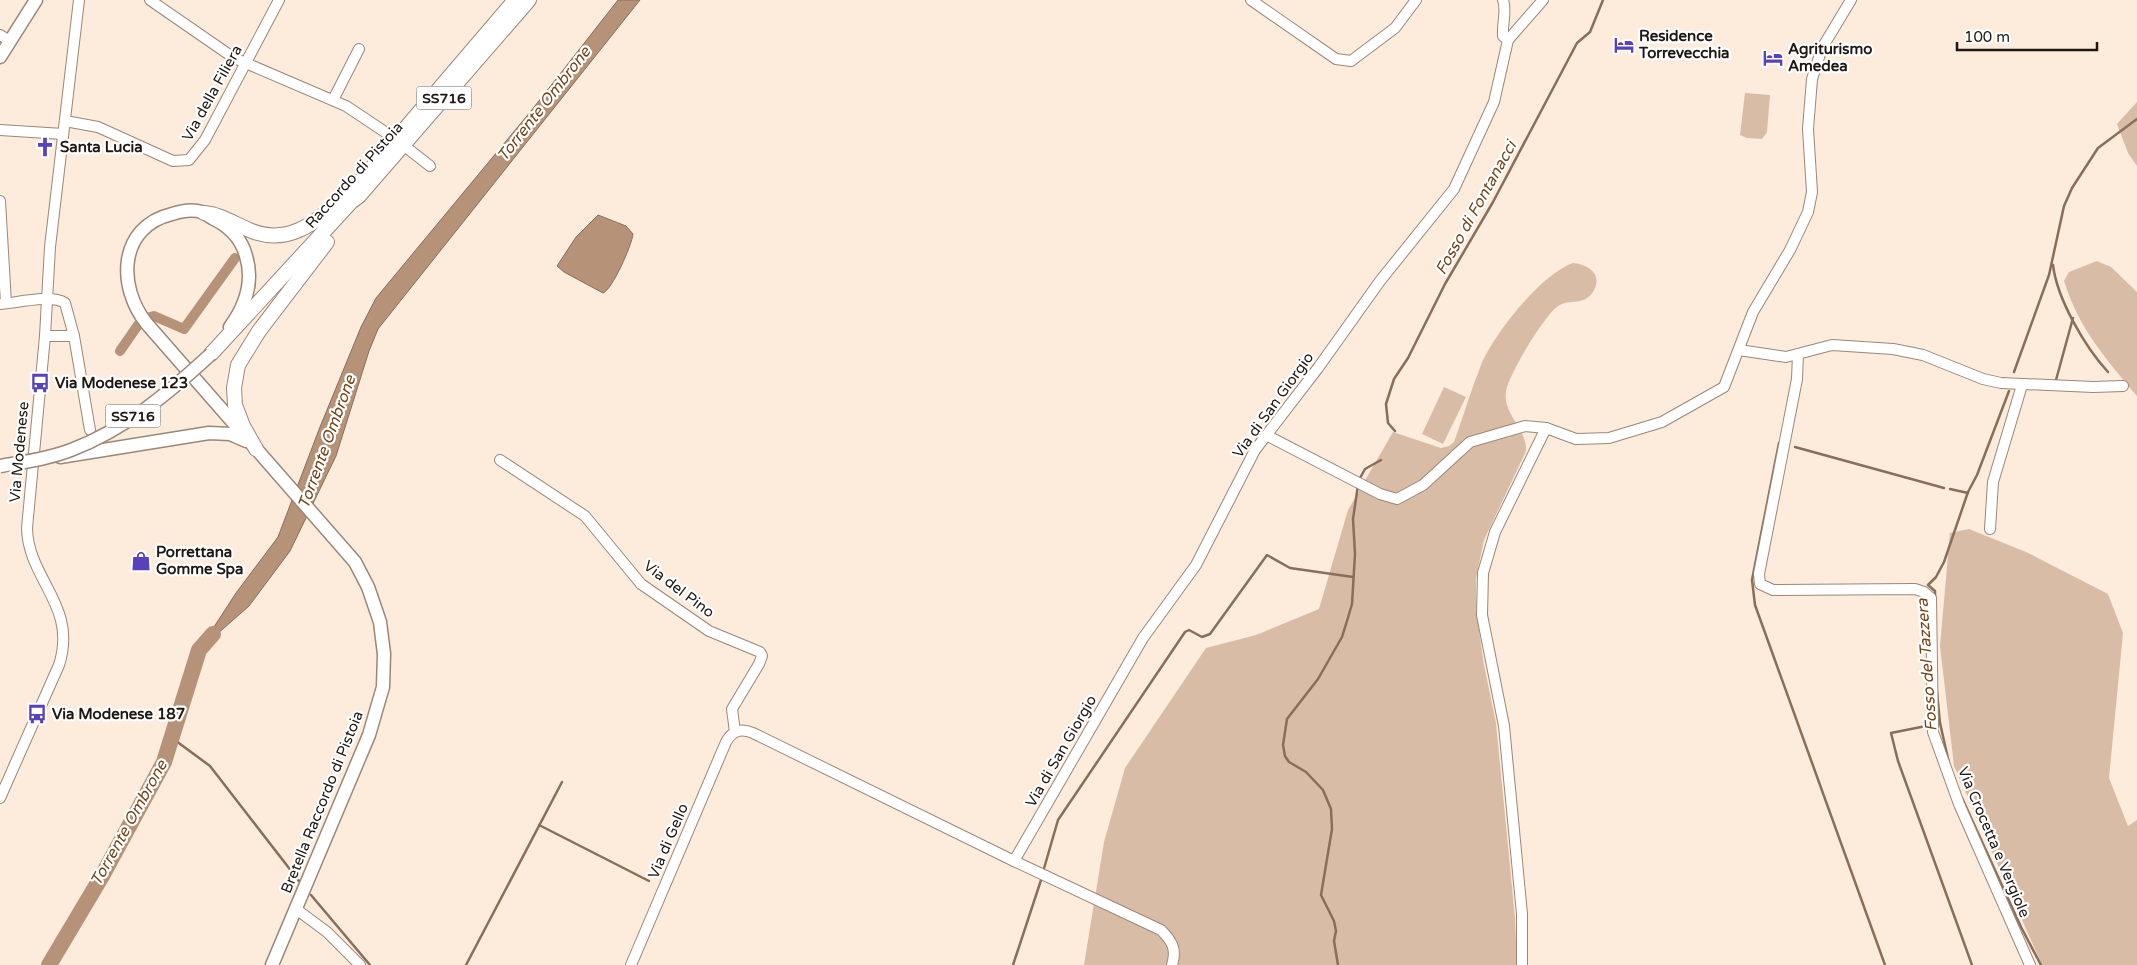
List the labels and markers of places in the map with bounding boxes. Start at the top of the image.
place label: Residence Torrevecchia [1638,27,1730,62]
hotel icon: Residence Torrevecchia [1613,34,1635,56]
place label: Agriturismo Amedea [1788,40,1872,75]
hotel icon: Agriturismo Amedea [1762,47,1784,69]
church icon: Santa Lucia [34,136,56,158]
place label: Santa Lucia [60,138,143,156]
bus stop icon: Via Modenese 123 [29,372,51,394]
place label: Via Modenese 123 [55,374,188,392]
place label: Porrettana Gomme Spa [156,543,243,579]
shop icon: Porrettana Gomme Spa [130,550,152,572]
bus stop icon: Via Modenese 187 [26,703,48,725]
place label: Via Modenese 187 [52,705,185,723]

